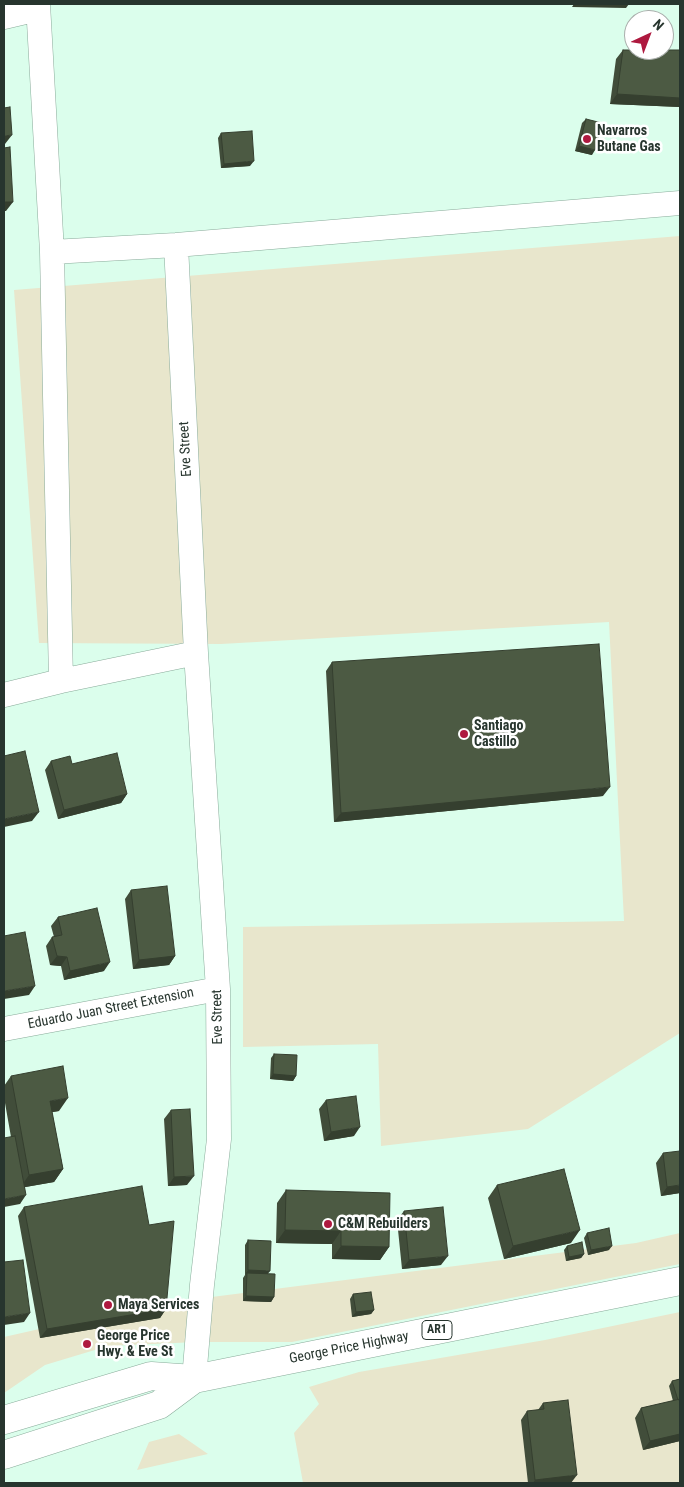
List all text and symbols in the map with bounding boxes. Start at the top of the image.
north arrow [624,10,674,60]
text: N [650,16,667,34]
place label: Navarros Butane Gas [597,123,661,156]
marker: Navarros Butane Gas [581,133,593,145]
street label: Eve Street [176,421,196,477]
place label: Santiago Castillo [474,718,523,750]
marker: Santiago Castillo [458,728,470,740]
street label: Eduardo Juan Street Extension [27,985,195,1033]
street label: Eve Street [209,989,227,1045]
place label: C&M Rebuilders [338,1216,428,1232]
marker: C&M Rebuilders [322,1218,334,1230]
place label: Maya Services [118,1297,199,1313]
marker: Maya Services [102,1299,114,1311]
road number: AR1 [422,1320,452,1340]
place label: George Price Hwy. & Eve St [97,1328,173,1360]
street label: George Price Highway [288,1328,410,1368]
marker: George Price Hwy. & Eve St [81,1338,93,1350]

